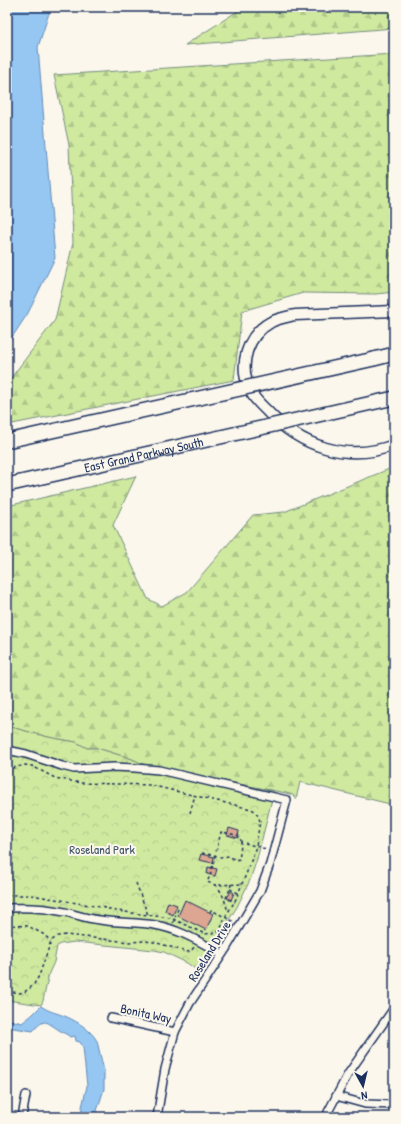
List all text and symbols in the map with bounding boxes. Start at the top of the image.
street label: East Grand Parkway South [82,432,205,476]
park label: Roseland Park [69,840,135,858]
street label: Roseland Drive [183,917,235,985]
street label: Bonita Way [119,999,174,1027]
north arrow [343,1066,383,1106]
text: N [360,1089,368,1103]

